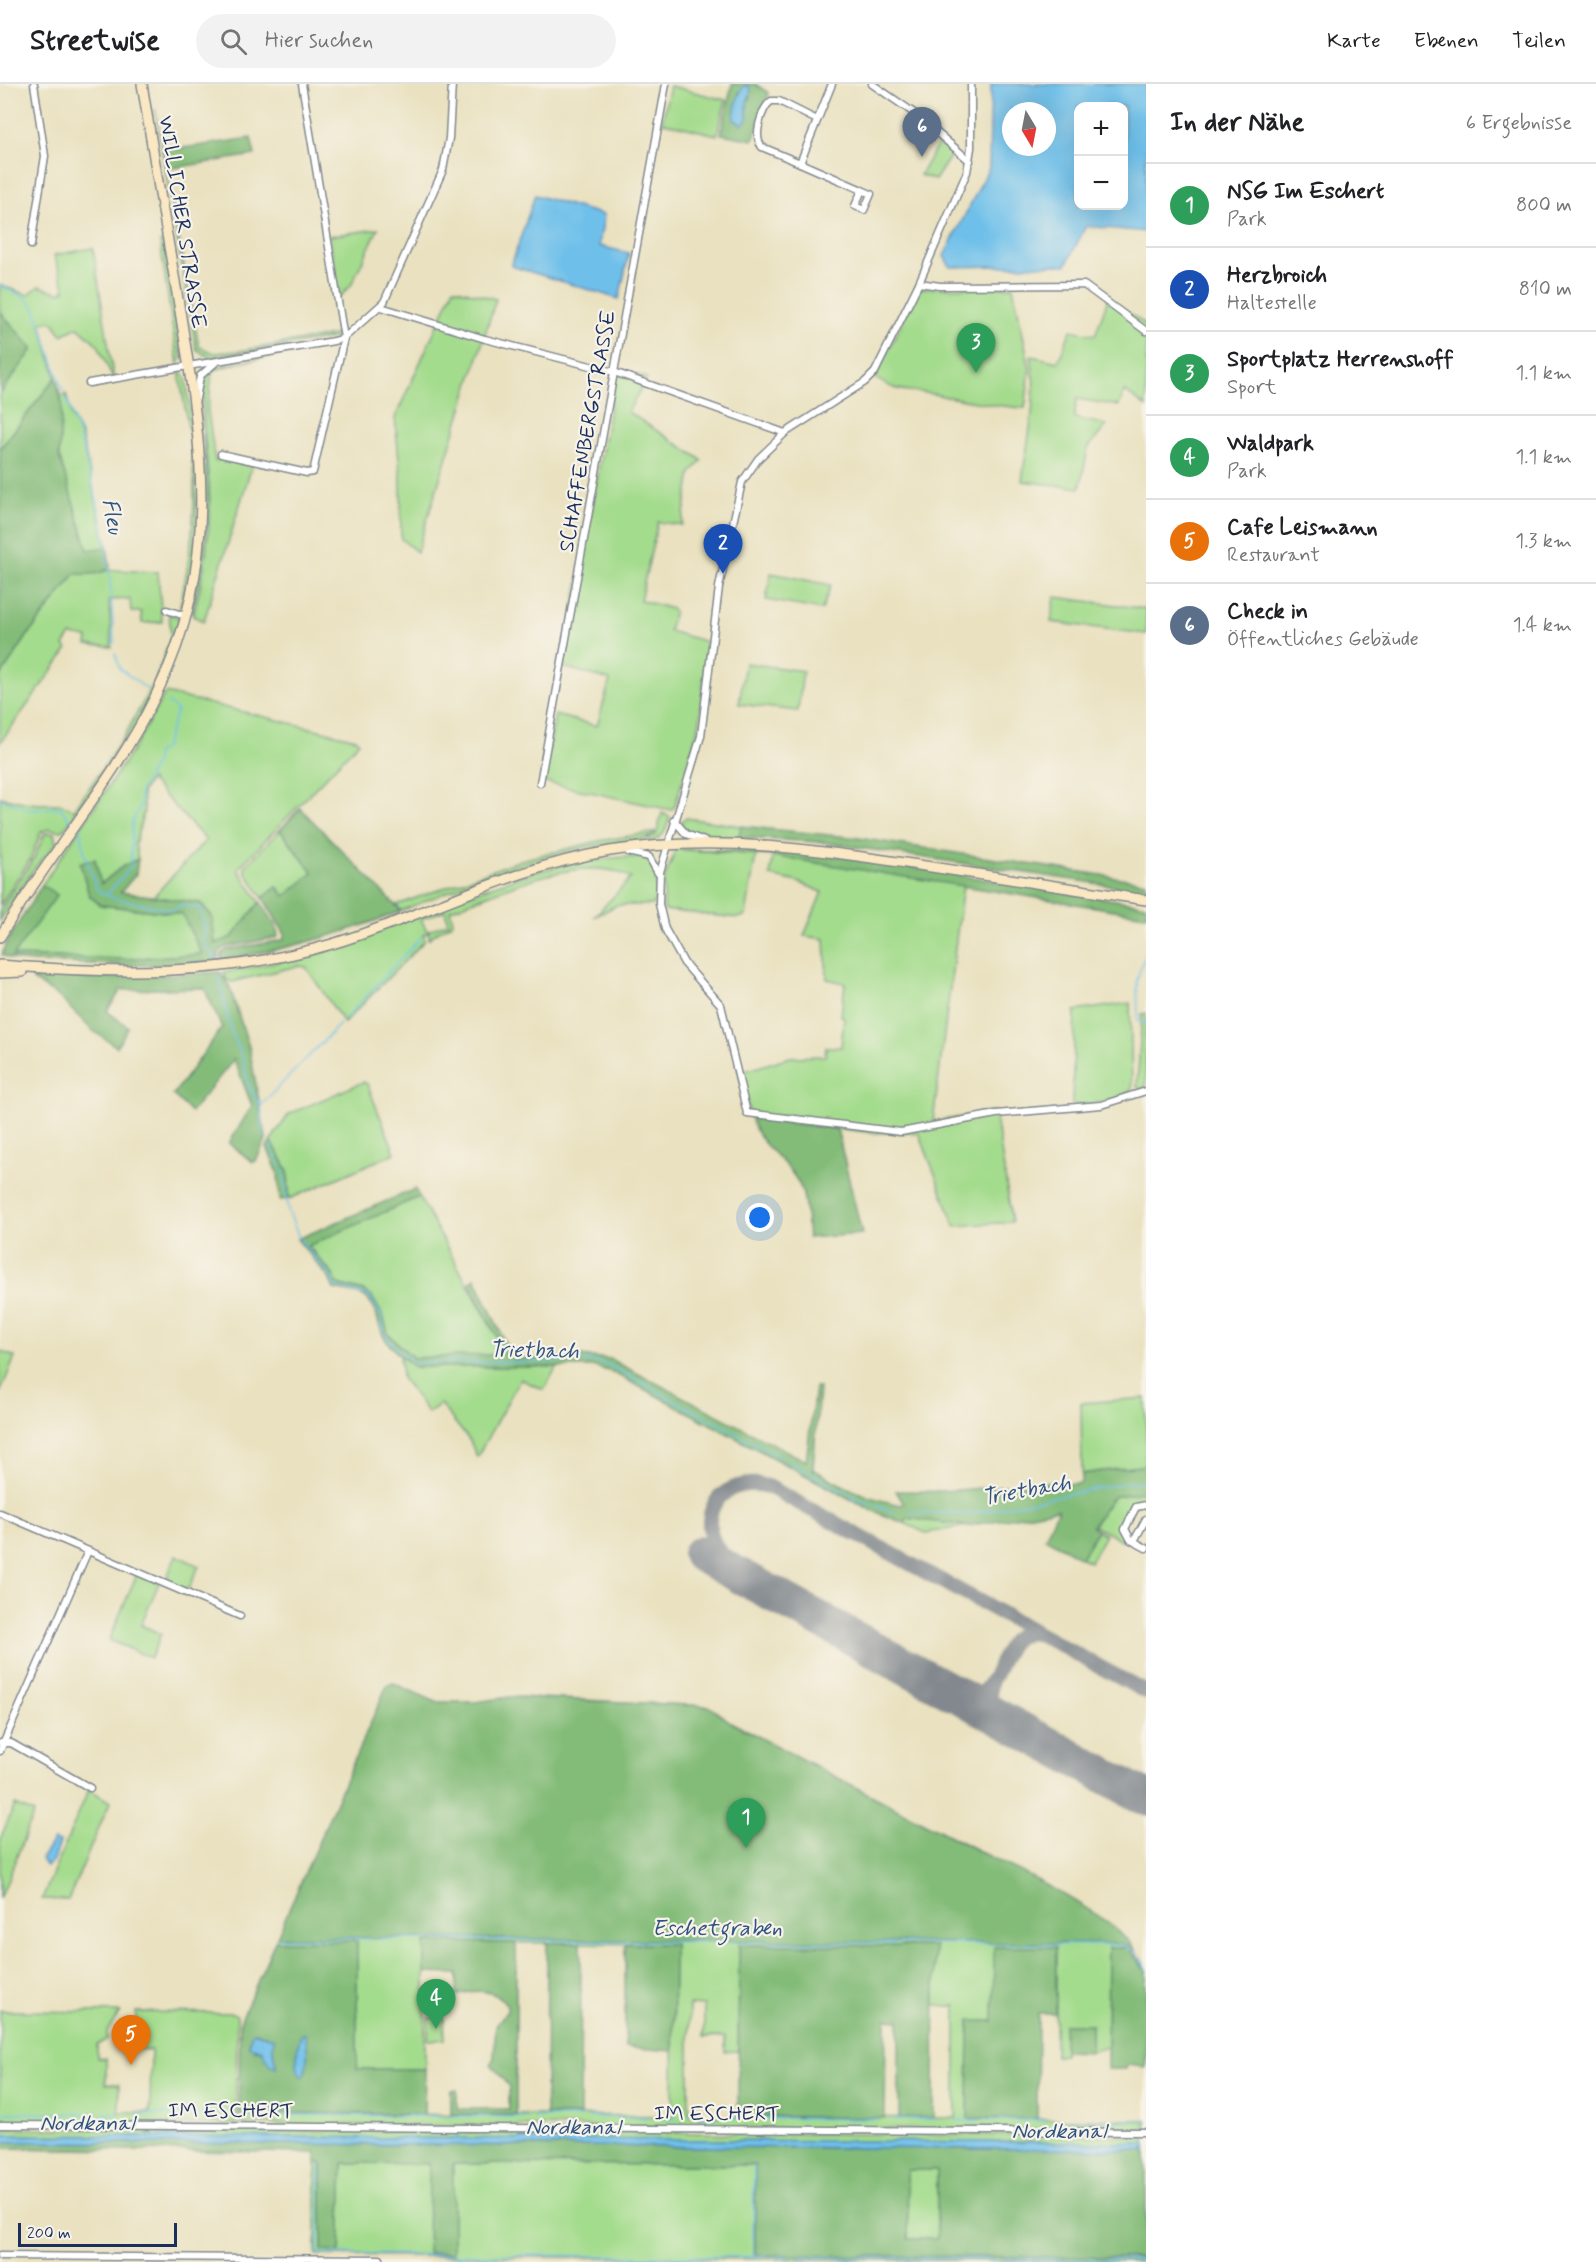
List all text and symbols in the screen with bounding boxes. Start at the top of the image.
search box [196,14,616,68]
text: Streetwise [30,23,160,60]
icon: search [217,25,250,58]
text: Hier suchen [265,27,373,55]
text: Karte [1327,27,1381,55]
text: Ebenen [1414,27,1479,55]
text: Teilen [1512,27,1566,55]
north arrow [1002,102,1056,156]
map controls [1074,102,1128,210]
button: + [1074,102,1128,156]
text: In der Nähe [1170,106,1304,140]
pin: 6 [902,107,942,157]
text: 6 Ergebnisse [1466,110,1572,137]
street label: WILLICHER STRASSE [151,114,213,331]
button: − [1074,156,1128,210]
text: NSG Im Eschert [1227,178,1384,206]
text: 1 [1185,192,1194,219]
text: 800 m [1516,192,1572,219]
text: Park [1227,206,1267,233]
text: Herzbroich [1227,262,1327,290]
text: 2 [1185,276,1194,303]
text: 810 m [1519,276,1572,303]
text: Haltestelle [1227,290,1317,317]
street label: SCHAFFENBERGSTRASSE [553,308,623,554]
pin: 3 [956,324,996,373]
text: Sportplatz Herrenshoff [1227,346,1454,374]
text: 3 [1185,360,1194,387]
text: 1.1 km [1515,360,1572,387]
text: Sport [1227,374,1276,401]
text: Waldpark [1227,430,1314,458]
text: 4 [1184,444,1195,471]
text: 1.1 km [1515,444,1572,471]
text: Park [1227,458,1267,485]
water label: Fleu [95,496,129,538]
text: Cafe Leismann [1227,514,1377,542]
pin: 2 [704,524,742,574]
text: 5 [1184,528,1196,555]
text: 1.3 km [1515,528,1572,555]
text: Restaurant [1227,542,1320,569]
text: Check in [1227,598,1308,626]
text: 6 [1184,612,1195,639]
text: 1.4 km [1513,612,1572,639]
text: Öffentliches Gebäude [1227,626,1419,653]
your location [745,1203,774,1232]
water label: Trietbach [489,1336,580,1366]
water label: Trietbach [980,1469,1073,1513]
pin: 1 [726,1798,766,1848]
water label: Eschetgraben [652,1915,782,1946]
pin: 4 [416,1980,456,2029]
pin: 5 [112,2016,150,2065]
street label: IM ESCHERT [168,2097,294,2125]
street label: IM ESCHERT [654,2100,780,2128]
water label: Nordkanal [40,2110,137,2138]
water label: Nordkanal [526,2114,623,2142]
water label: Nordkanal [1012,2118,1109,2146]
scale bar [18,2220,177,2248]
text: 200 m [27,2223,71,2244]

